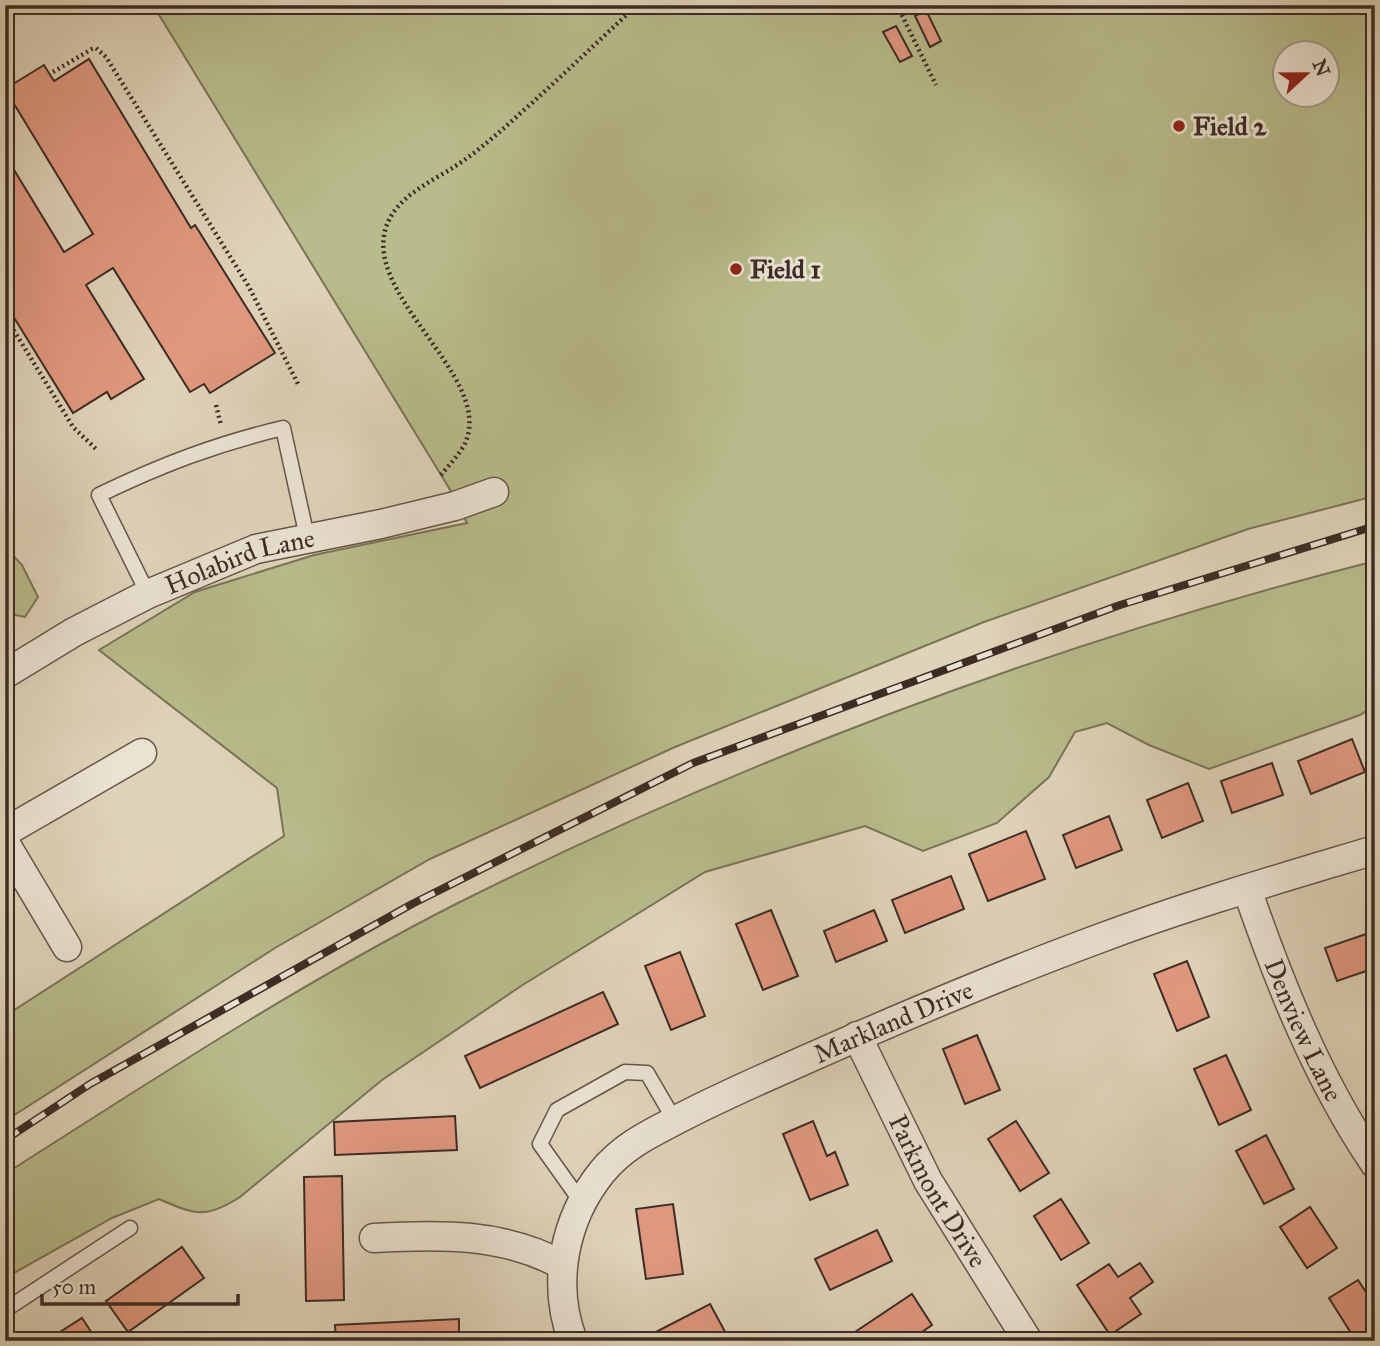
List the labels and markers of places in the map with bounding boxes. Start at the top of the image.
place label: Field 2 [1193,110,1267,142]
marker: Field 2 [1171,118,1187,134]
place label: Field 1 [750,253,821,285]
marker: Field 1 [728,261,744,277]

